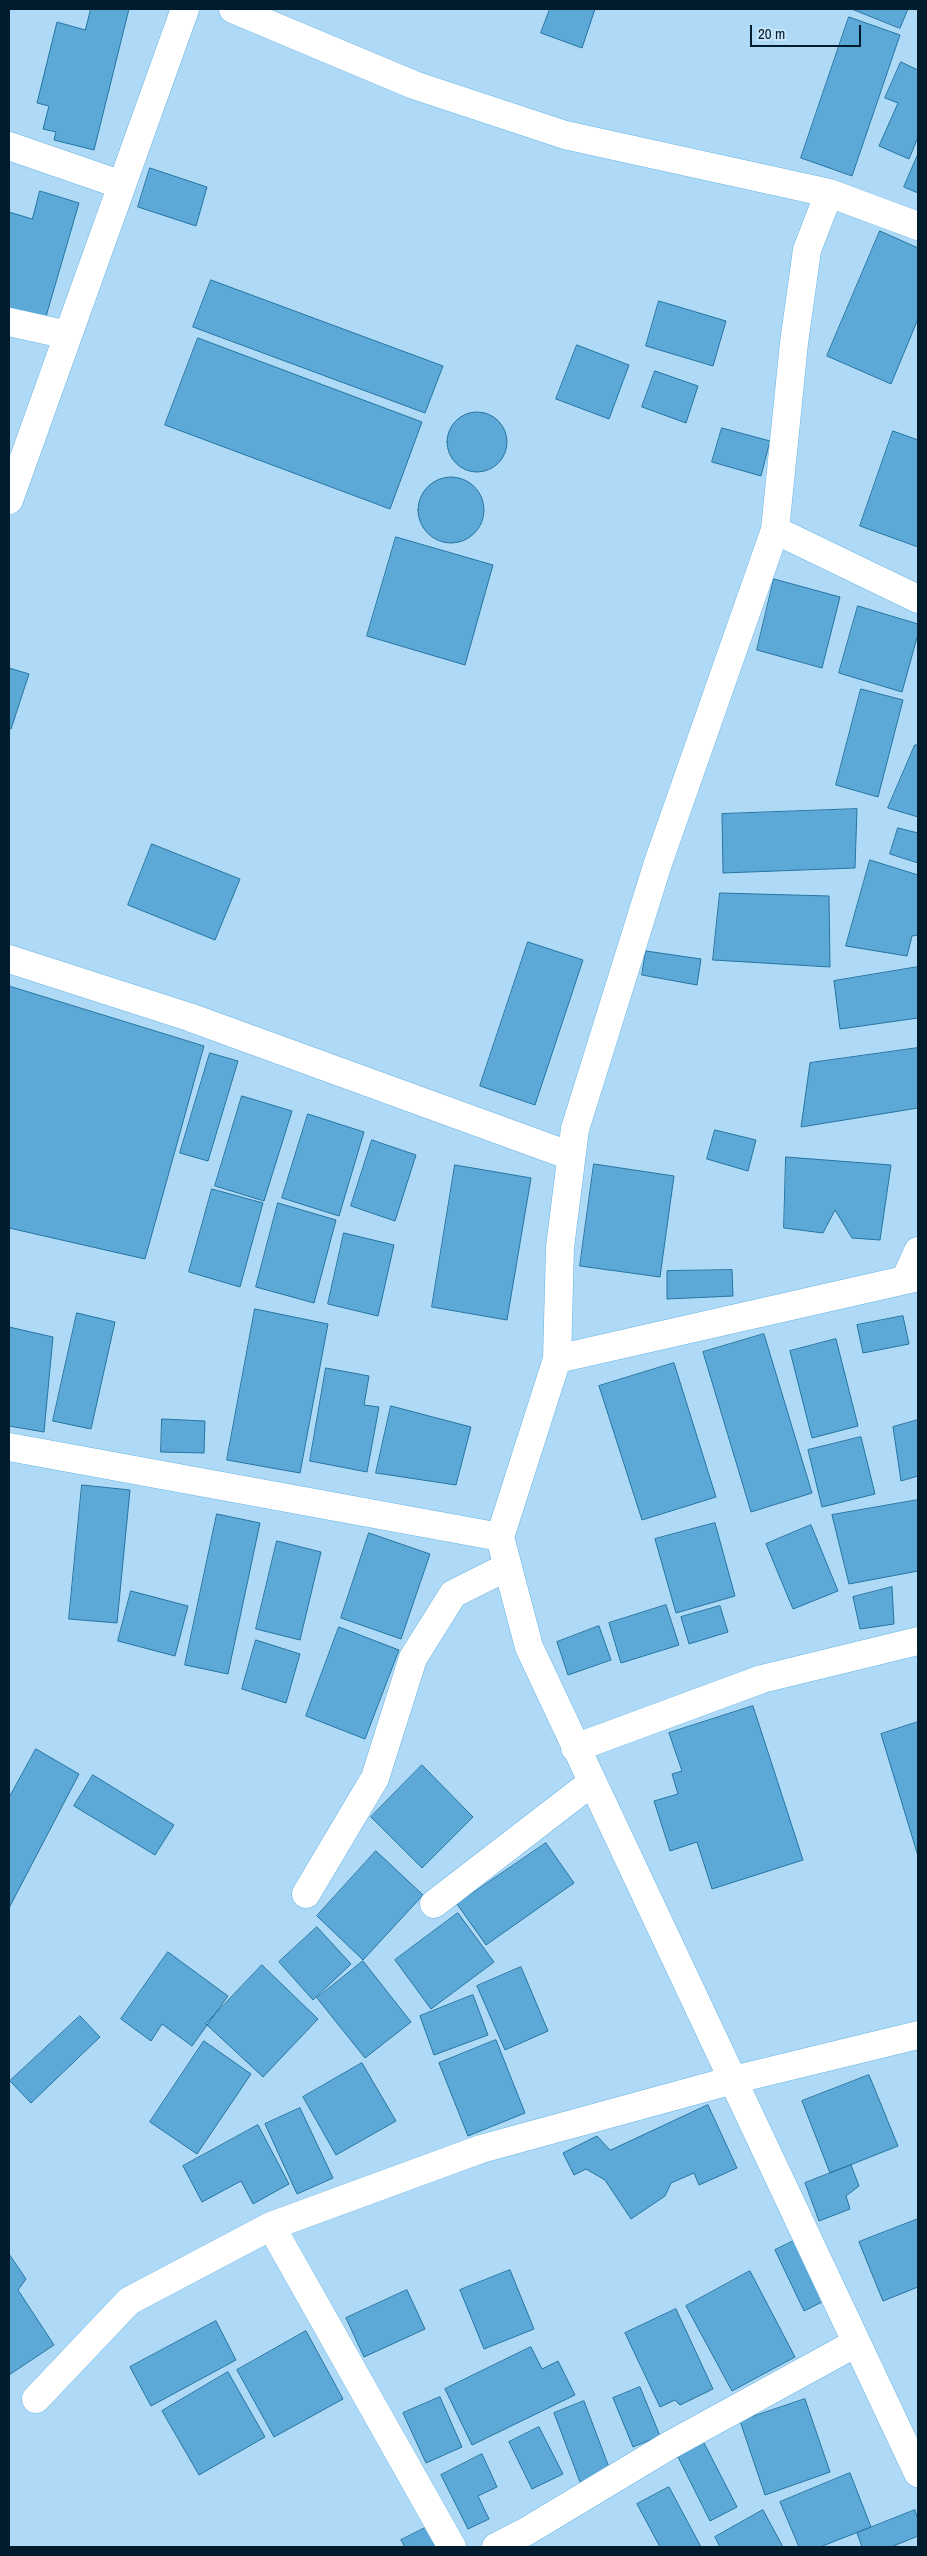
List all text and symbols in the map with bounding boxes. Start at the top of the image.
scale bar [752,15,863,47]
text: 20 m [758,23,785,44]

